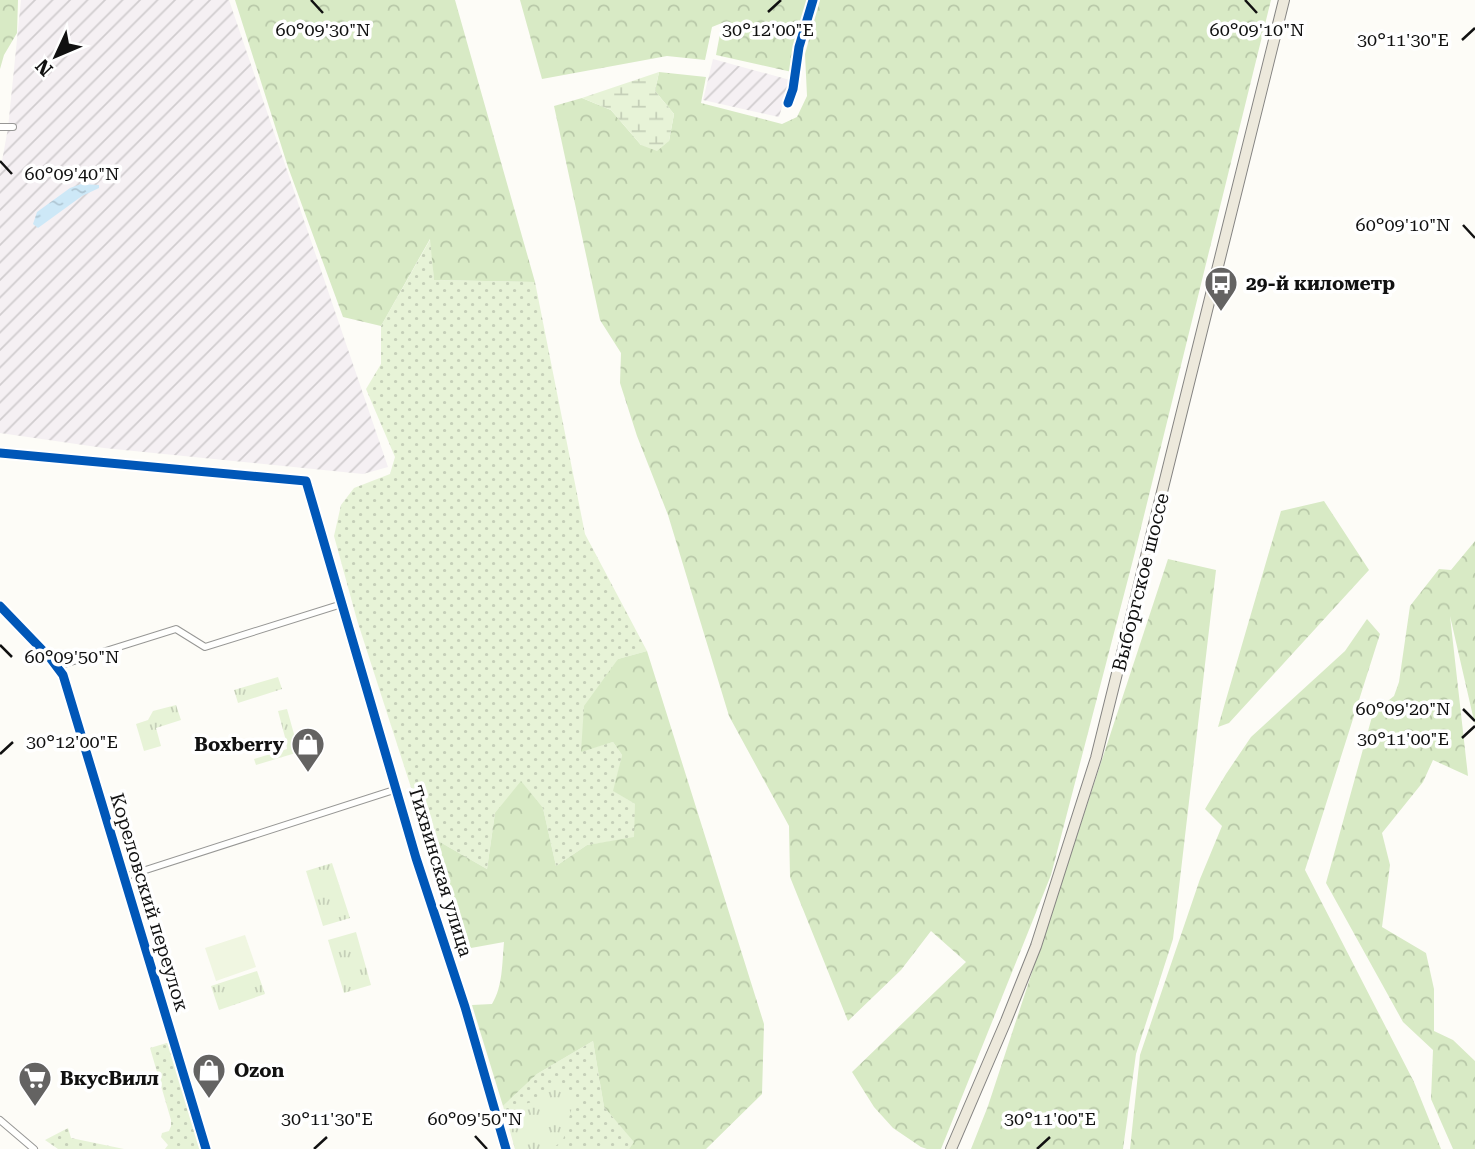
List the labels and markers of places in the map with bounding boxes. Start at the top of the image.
bus stop icon: 29-й километр [1202,264,1240,313]
place label: 29-й километр [1246,272,1395,295]
shop icon: Boxberry [289,725,327,774]
place label: Boxberry [194,733,285,756]
shop icon: Ozon [190,1051,228,1100]
supermarket icon: ВкусВилл [16,1059,54,1108]
place label: Ozon [234,1059,284,1082]
place label: ВкусВилл [60,1067,159,1090]

